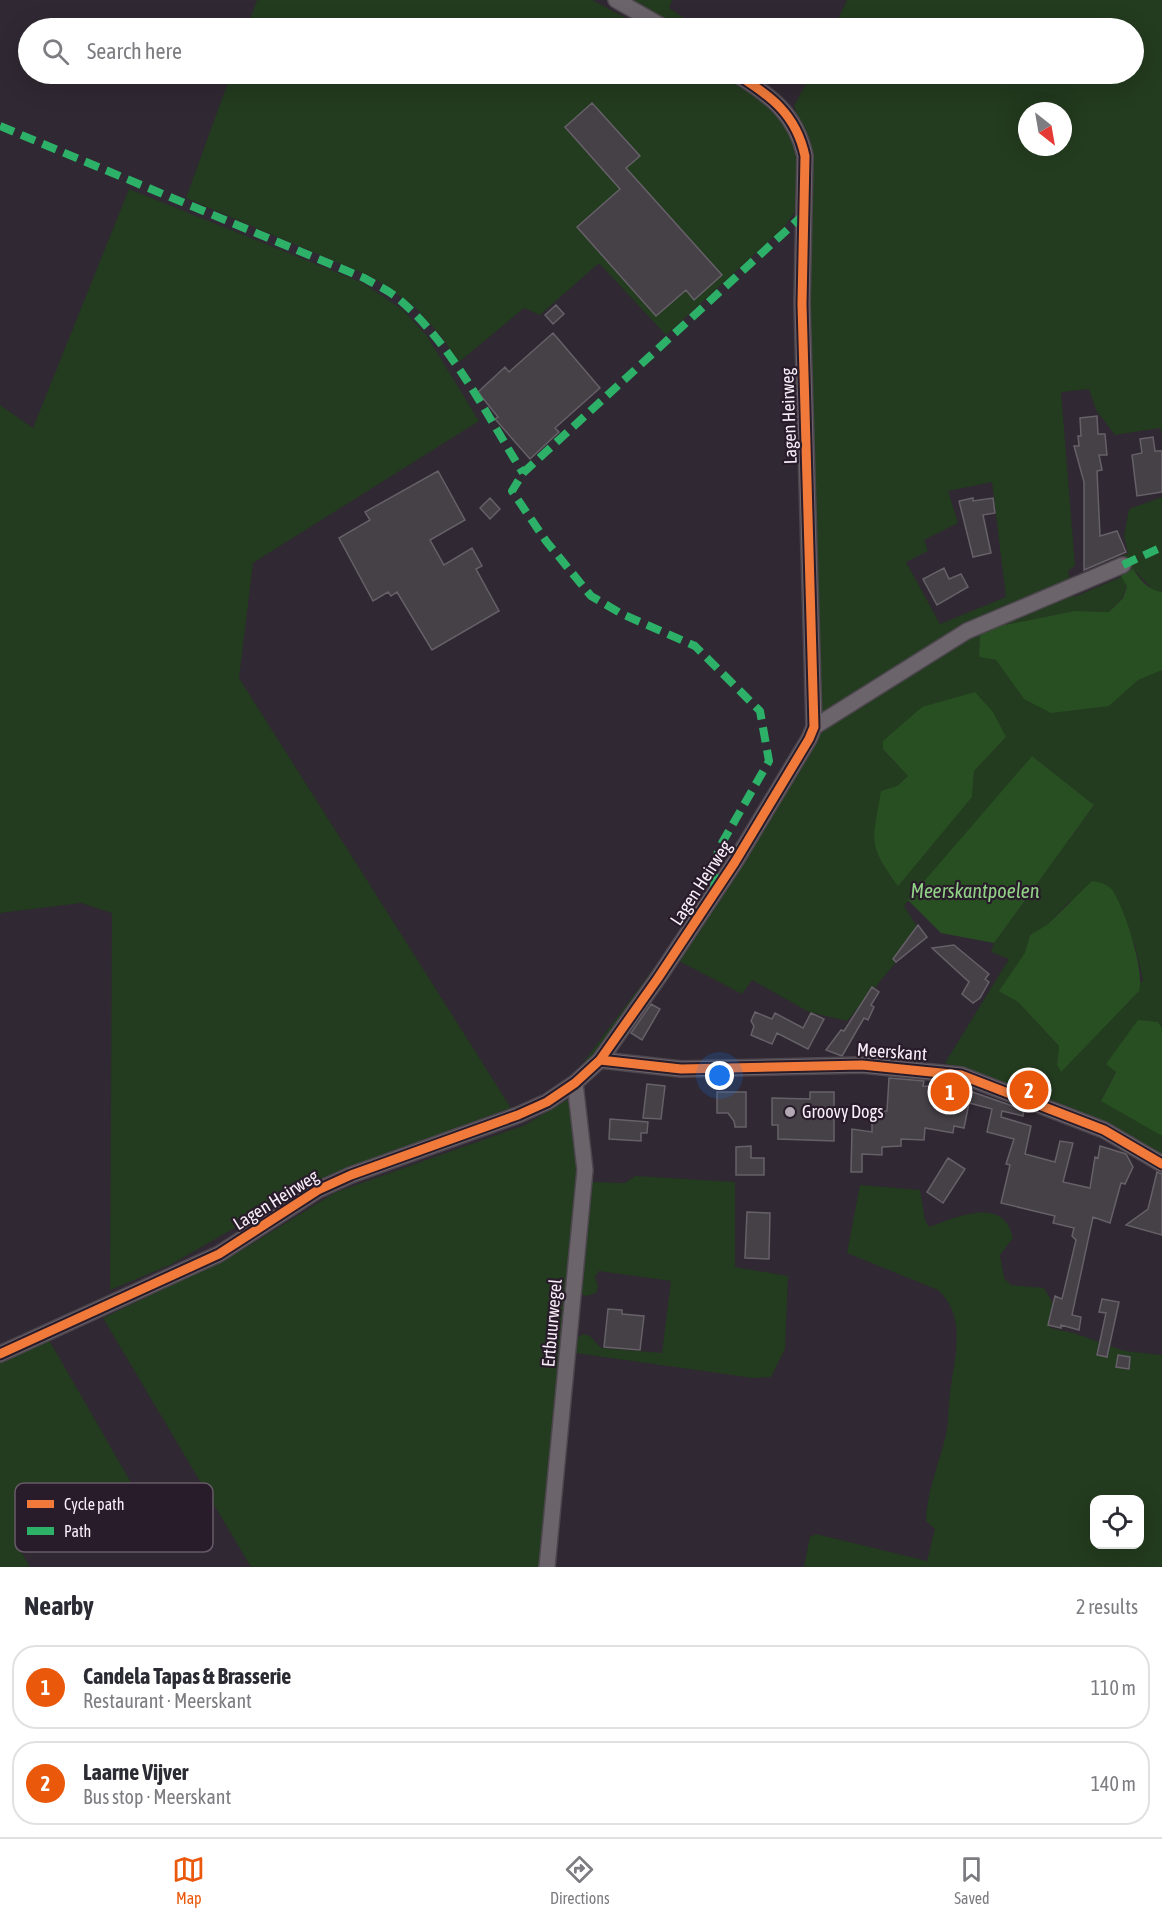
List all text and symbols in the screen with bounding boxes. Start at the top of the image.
search box [18,18,1144,84]
icon: search [39,35,72,68]
text: Search here [87,38,182,64]
north arrow [1018,102,1072,156]
street label: Lagen Heirweg [776,367,801,465]
street label: Lagen Heirweg [665,836,736,929]
water label: Meerskantpoelen [910,879,1040,902]
street label: Meerskant [856,1039,928,1064]
your location [705,1061,734,1090]
pin: 2 [1010,1068,1048,1112]
pin: 1 [930,1070,970,1114]
place label: Groovy Dogs [802,1101,884,1122]
marker: Groovy Dogs [783,1105,797,1119]
street label: Lagen Heirweg [229,1165,322,1234]
street label: Ertbuurwegel [537,1278,566,1368]
legend [15,1483,213,1552]
text: Cycle path [64,1495,124,1514]
map controls [1090,1495,1144,1549]
button: locate [1090,1495,1144,1549]
text: Path [64,1522,91,1540]
text: Nearby [24,1591,94,1621]
text: 2 results [1076,1595,1138,1618]
text: Candela Tapas & Brasserie [83,1663,291,1689]
text: 1 [41,1676,50,1699]
text: 110 m [1091,1676,1136,1699]
text: Restaurant · Meerskant [83,1689,252,1712]
text: Laarne Vijver [83,1759,188,1785]
text: 2 [41,1772,50,1795]
text: 140 m [1091,1772,1136,1795]
text: Bus stop · Meerskant [83,1785,231,1808]
tab: Map [172,1853,205,1907]
tab: Directions [550,1853,610,1907]
tab: Saved [954,1853,990,1907]

